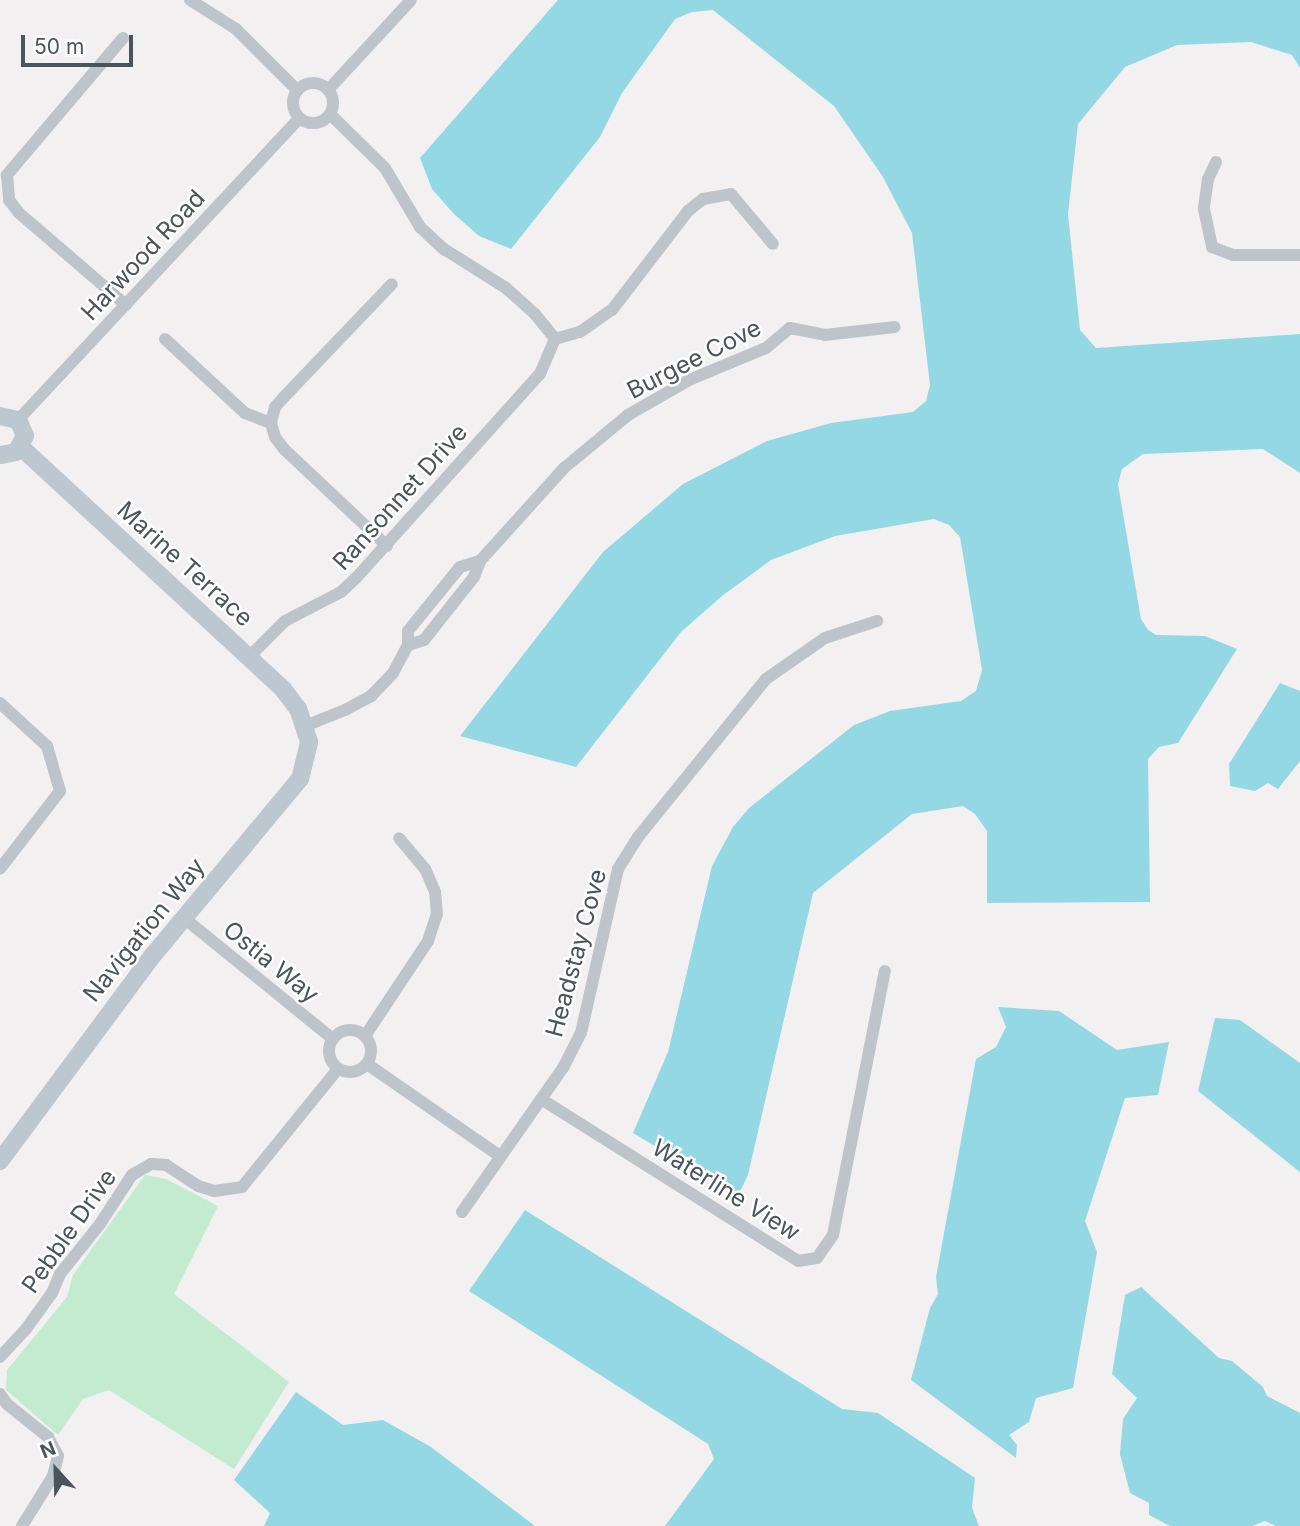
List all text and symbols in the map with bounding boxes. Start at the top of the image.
scale bar [24,21,136,65]
text: 50 m [34,34,84,59]
street label: Harwood Road [75,184,211,326]
street label: Burgee Cove [622,313,766,405]
street label: Ransonnet Drive [327,418,473,576]
street label: Marine Terrace [111,496,259,632]
street label: Navigation Way [77,852,211,1008]
street label: Headstay Cove [540,866,612,1040]
street label: Ostia Way [218,915,324,1009]
street label: Waterline View [647,1133,805,1247]
street label: Pebble Drive [16,1163,122,1299]
north arrow [21,1435,91,1505]
text: N [37,1437,59,1463]

